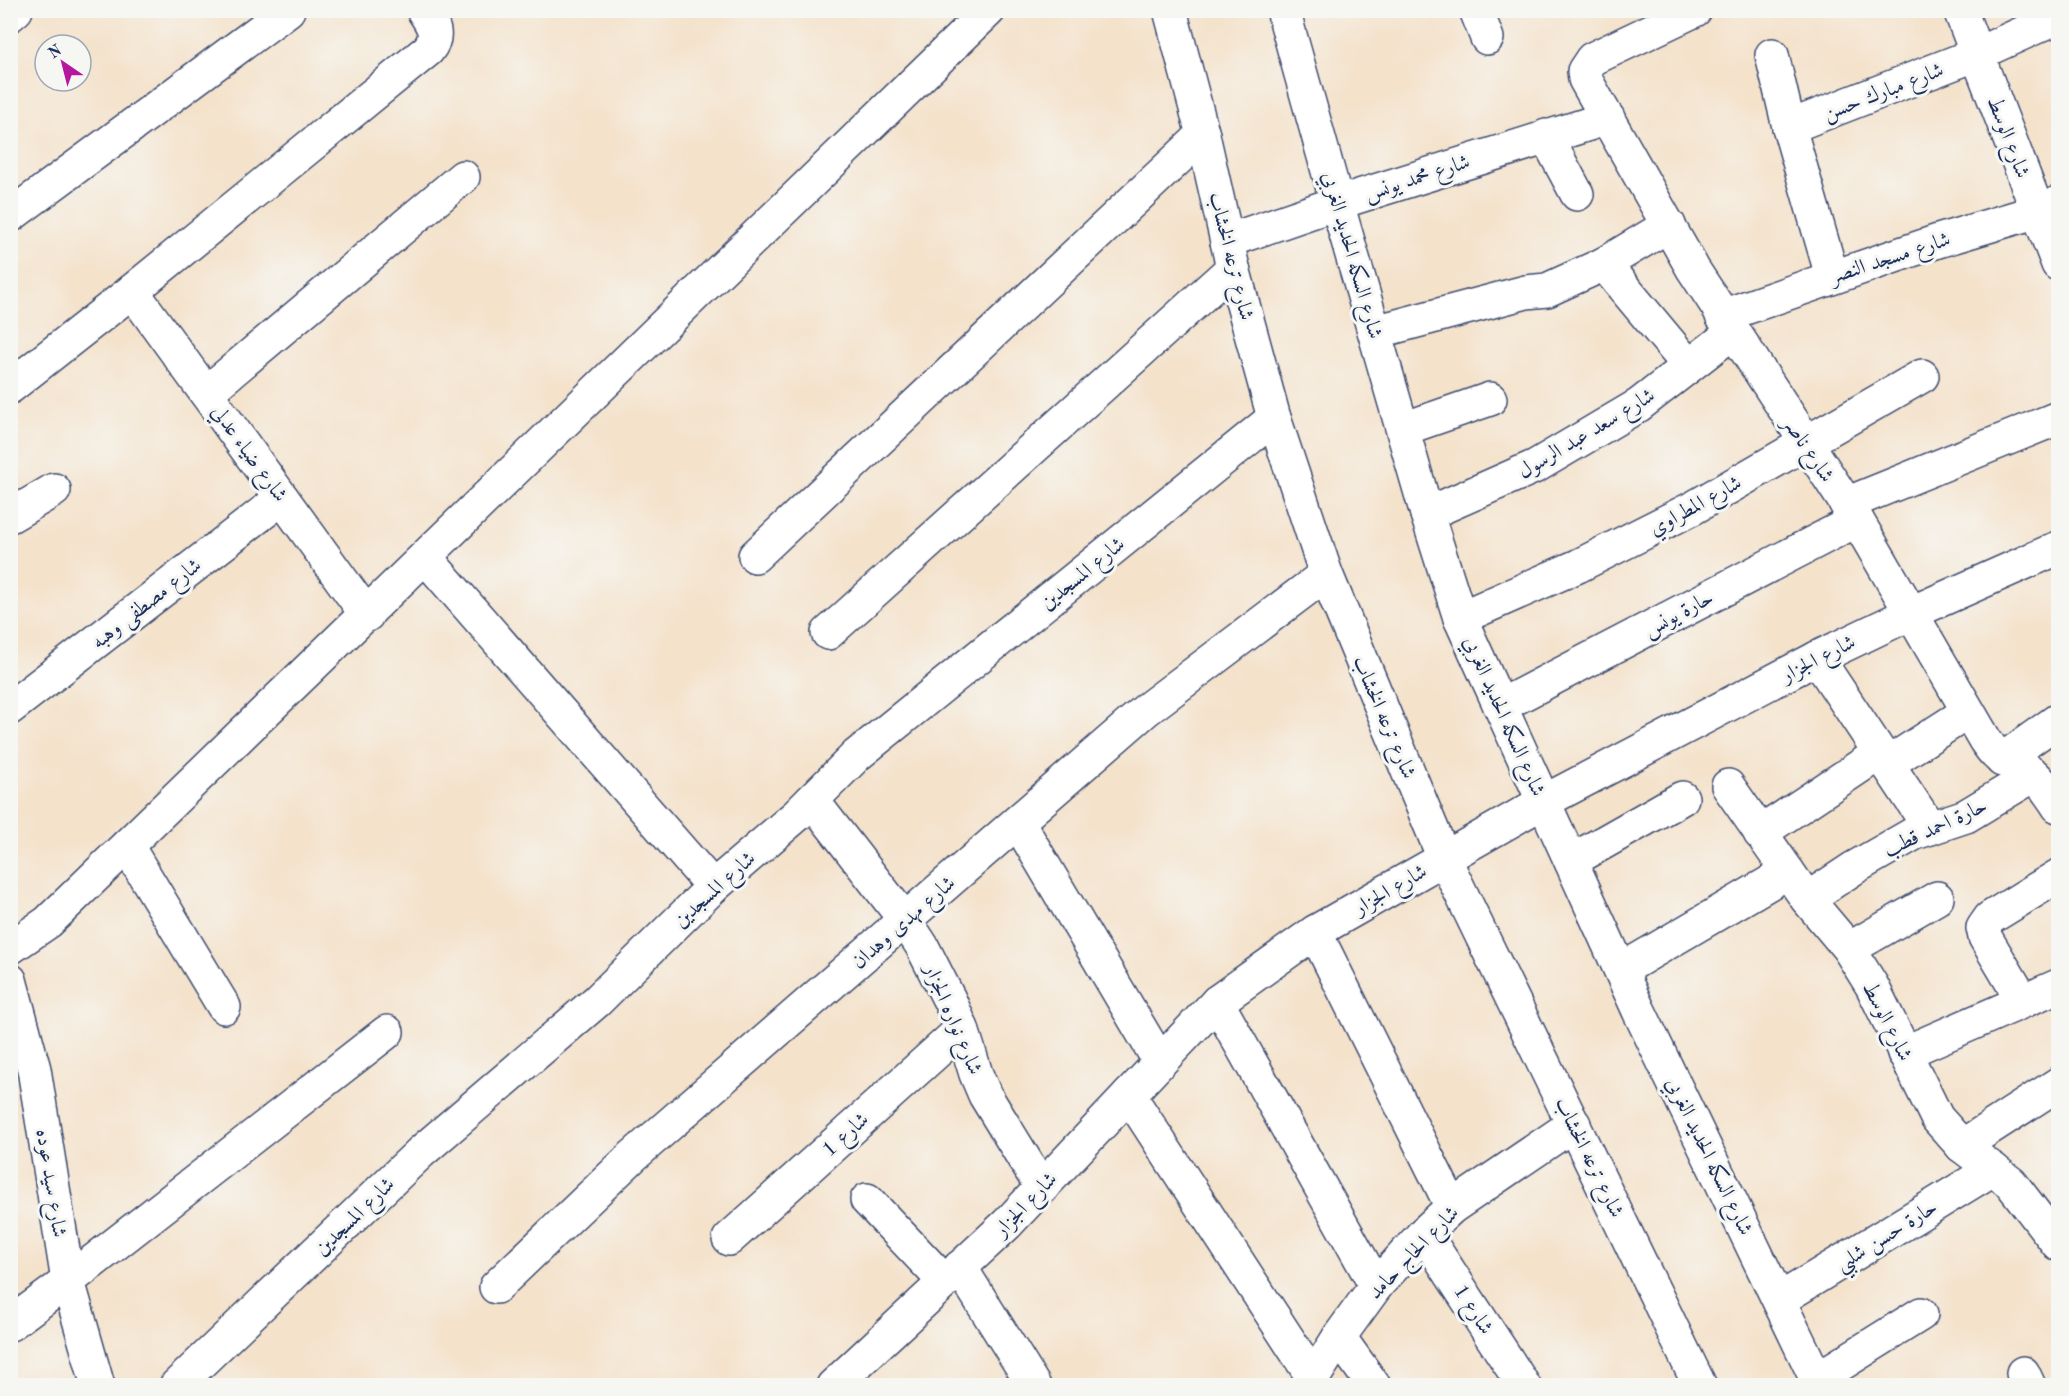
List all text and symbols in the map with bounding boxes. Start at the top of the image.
north arrow [33,33,93,93]
text: N [46,42,66,62]
street label: شارع مبارك حسن [1820,59,1949,131]
street label: شارع الوسط [1977,93,2034,183]
street label: شارع محمد يونس [1362,152,1475,211]
street label: شارع السكه الحديد الغربي [1312,169,1387,343]
street label: شارع ترعه الخشاب [1199,190,1257,324]
street label: شارع مسجد النصر [1826,229,1955,294]
street label: شارع سعد عبد الرسول [1514,384,1662,489]
street label: شارع ضياء عدلي [202,402,291,510]
street label: شارع ناصر [1772,412,1837,490]
street label: شارع المطراوي [1646,472,1748,545]
street label: شارع المسجدين [1037,534,1133,619]
street label: شارع مصطفى وهبه [88,555,210,658]
street label: حارة يونس [1640,587,1718,643]
street label: شارع الجزار [1776,632,1862,693]
street label: شارع السكه الحديد الغربي [1453,633,1550,802]
street label: شارع ترعه الخشاب [1343,653,1419,784]
street label: حارة احمد قطب [1881,795,1991,863]
street label: شارع المسجدين [670,848,764,937]
street label: شارع الجزار [1349,861,1434,926]
street label: شارع مهدى وهدان [848,873,964,978]
street label: شارع نواره الجزار [914,959,985,1080]
street label: شارع الوسط [1853,978,1916,1067]
street label: شارع السكه الحديد الغربي [1656,1074,1758,1241]
street label: شارع ترعه الخشاب [1545,1094,1627,1224]
street label: شارع 1 [819,1109,877,1166]
street label: شارع سيد عوده [26,1127,69,1240]
street label: شارع الجزار [989,1169,1066,1247]
street label: شارع المسجدين [311,1174,403,1264]
street label: حارة حسن شلبي [1832,1197,1946,1283]
street label: شارع الحاج حامد [1365,1202,1468,1308]
street label: شارع 1 [1444,1281,1496,1342]

